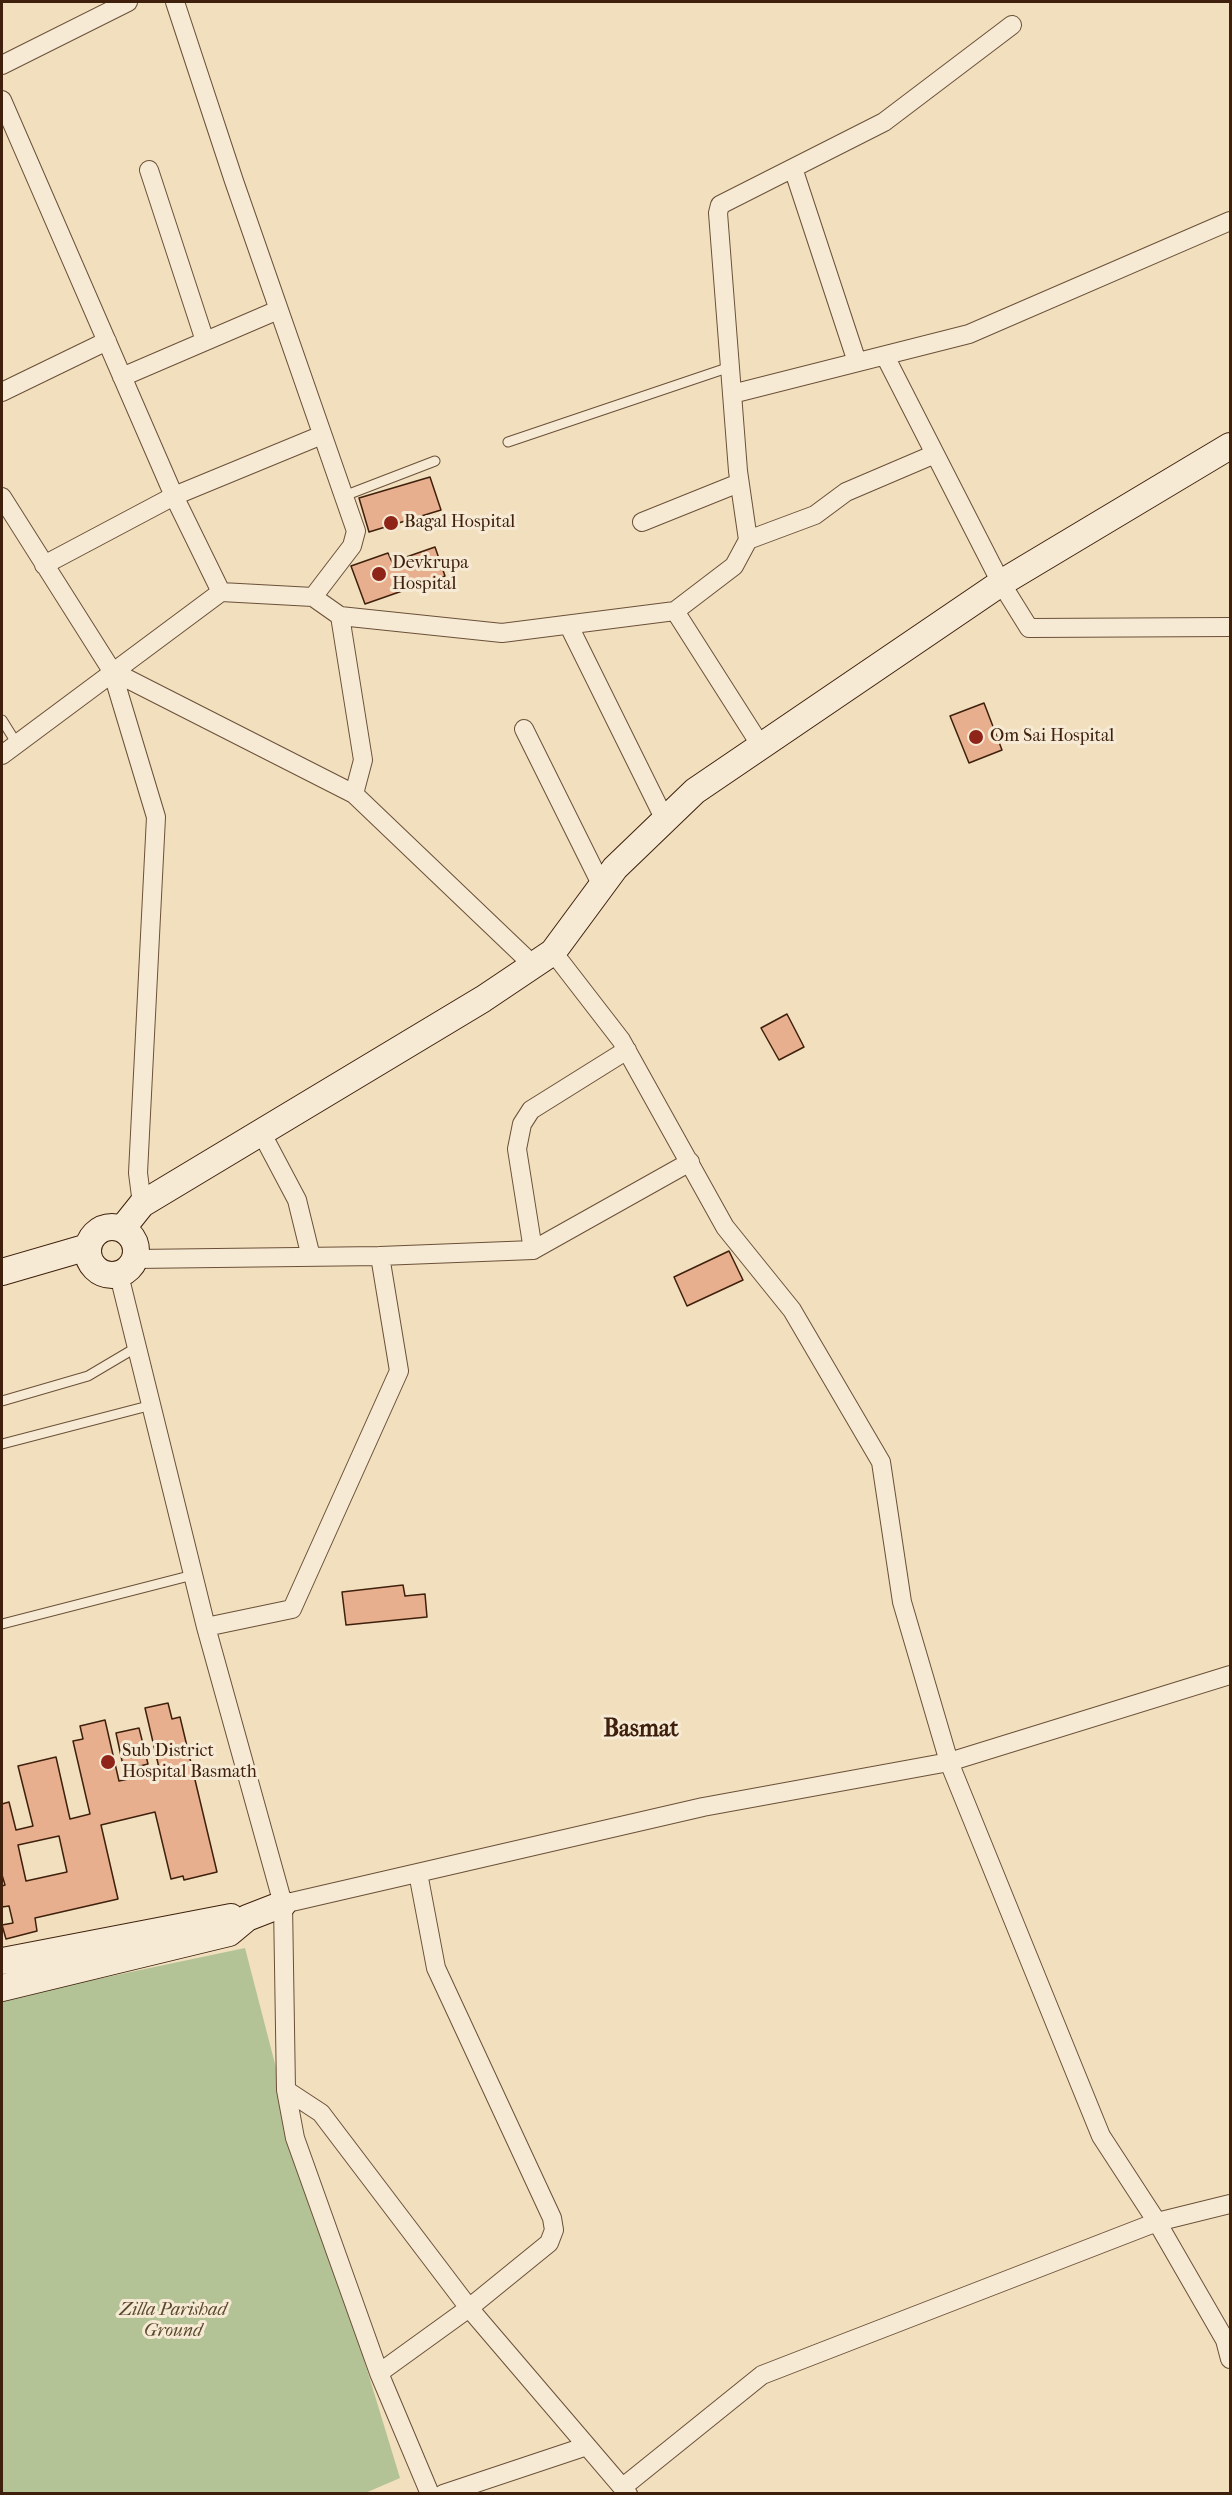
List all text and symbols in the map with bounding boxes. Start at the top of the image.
place label: Bagal Hospital [404,512,515,534]
marker: Bagal Hospital [382,514,400,532]
place label: Devkrupa Hospital [392,553,469,596]
marker: Devkrupa Hospital [370,565,388,583]
place label: Om Sai Hospital [990,726,1114,748]
marker: Om Sai Hospital [967,728,985,746]
district label: Basmat [603,1716,679,1744]
place label: Sub District Hospital Basmath [122,1741,257,1784]
marker: Sub District Hospital Basmath [99,1753,117,1771]
park label: Zilla Parishad Ground [119,2300,227,2342]

